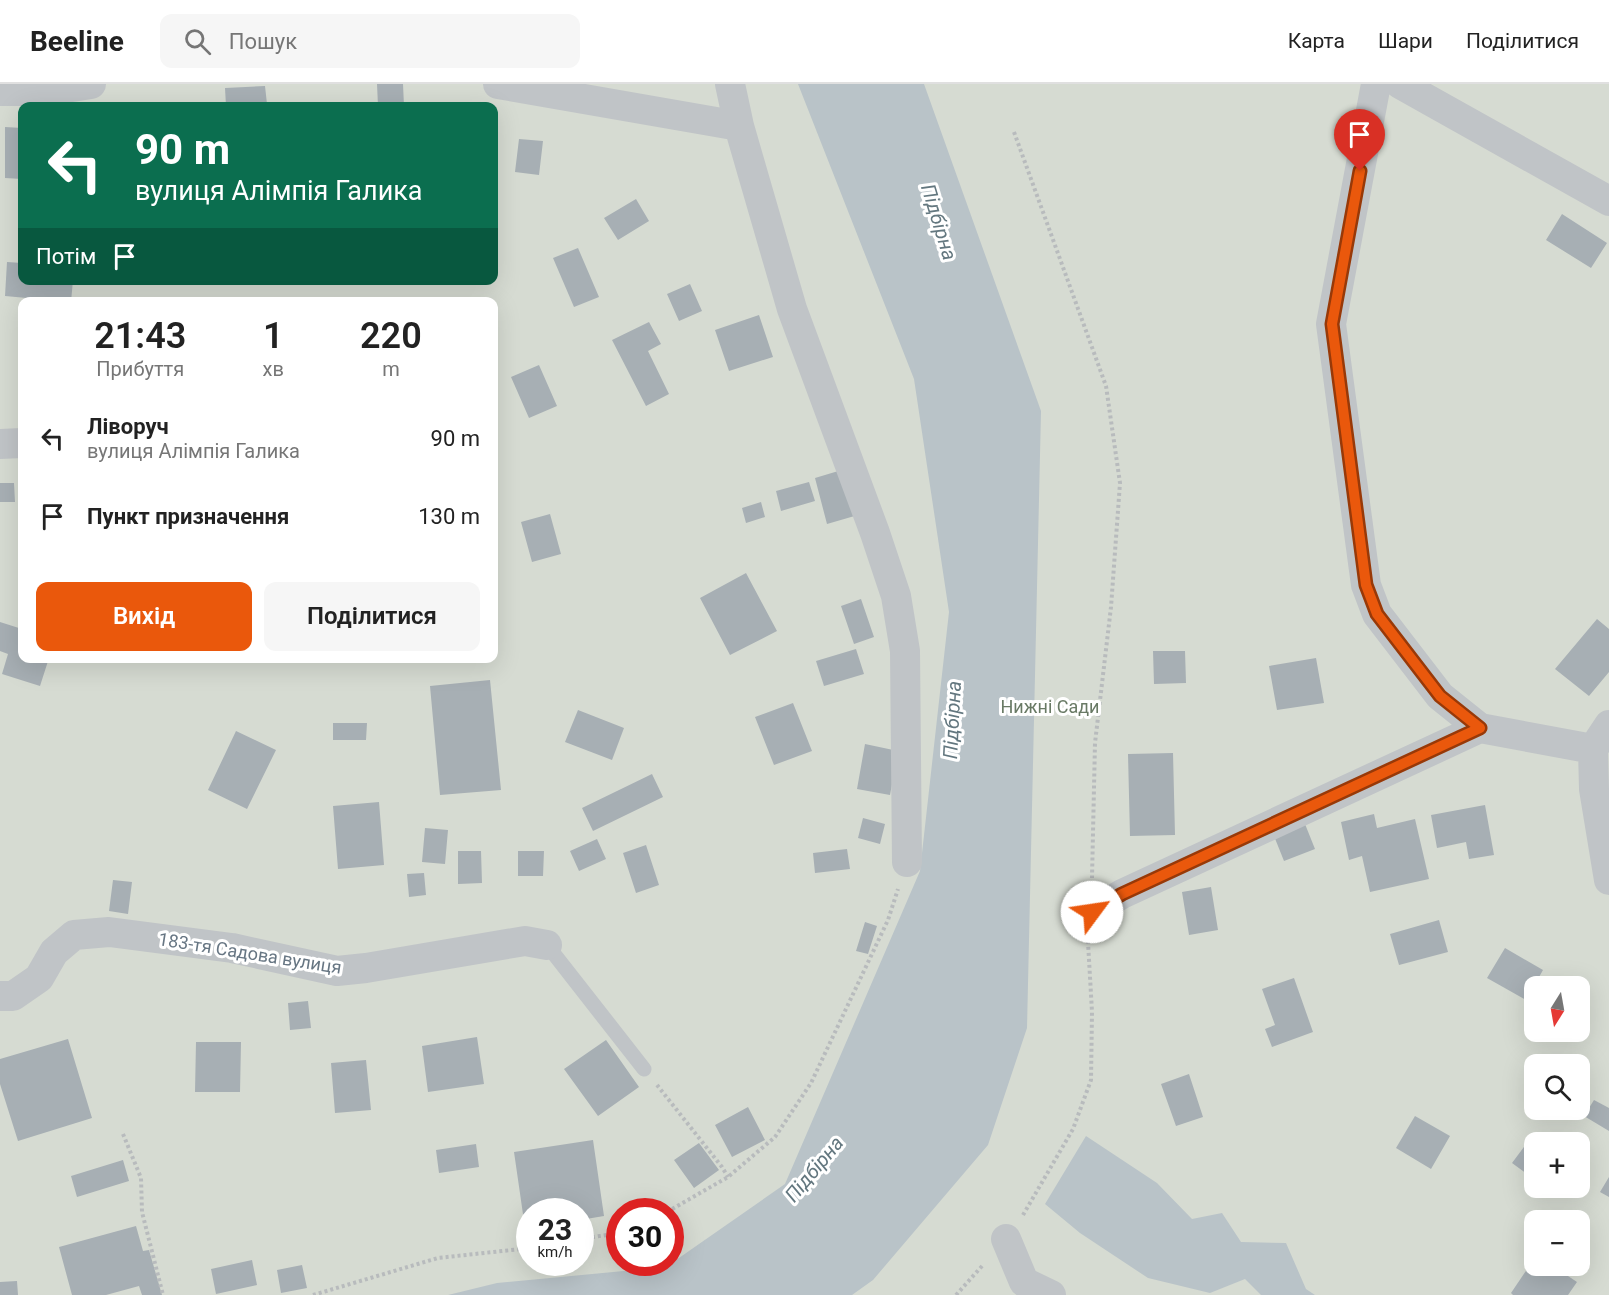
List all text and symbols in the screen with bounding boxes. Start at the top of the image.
search box [160,14,580,68]
text: Beeline [30,25,124,58]
icon: search [181,25,214,58]
text: Пошук [229,29,297,54]
text: Карта [1288,29,1345,53]
text: Шари [1378,29,1433,53]
text: Поділитися [1466,29,1579,53]
pin [1334,109,1385,171]
icon: arrive [1343,118,1376,151]
text: 90 m [135,125,230,174]
icon: left [36,126,114,204]
text: вулиця Алімпія Галика [135,175,423,207]
water label: Підбірна [916,181,962,263]
icon: arrive [108,240,141,273]
text: Потім [36,244,96,269]
text: 21:43 [94,315,186,357]
text: 1 [263,315,283,357]
text: 220 [360,315,422,357]
text: Прибуття [96,357,184,381]
text: хв [262,357,284,381]
text: m [382,357,400,381]
text: Ліворуч [87,414,169,439]
icon: left [36,422,69,455]
text: 90 m [431,426,480,451]
text: вулиця Алімпія Галика [87,439,300,463]
icon: arrive [36,500,69,533]
text: Пункт призначення [87,504,289,529]
text: 130 m [418,504,480,529]
button: Вихід [36,582,252,651]
button: Поділитися [264,582,480,651]
water label: Підбірна [938,680,966,760]
park label: Нижні Сади [1001,696,1100,717]
position arrow [1060,880,1124,944]
street label: 183-тя Садова вулиця [157,928,343,978]
north arrow [1524,976,1590,1042]
map controls [1524,976,1590,1276]
button: search [1524,1054,1590,1120]
water label: Підбірна [780,1131,848,1207]
button: + [1524,1132,1590,1198]
speed limit sign: 30 [606,1198,684,1276]
button: − [1524,1210,1590,1276]
text: 23 [538,1212,572,1247]
text: km/h [537,1243,573,1261]

